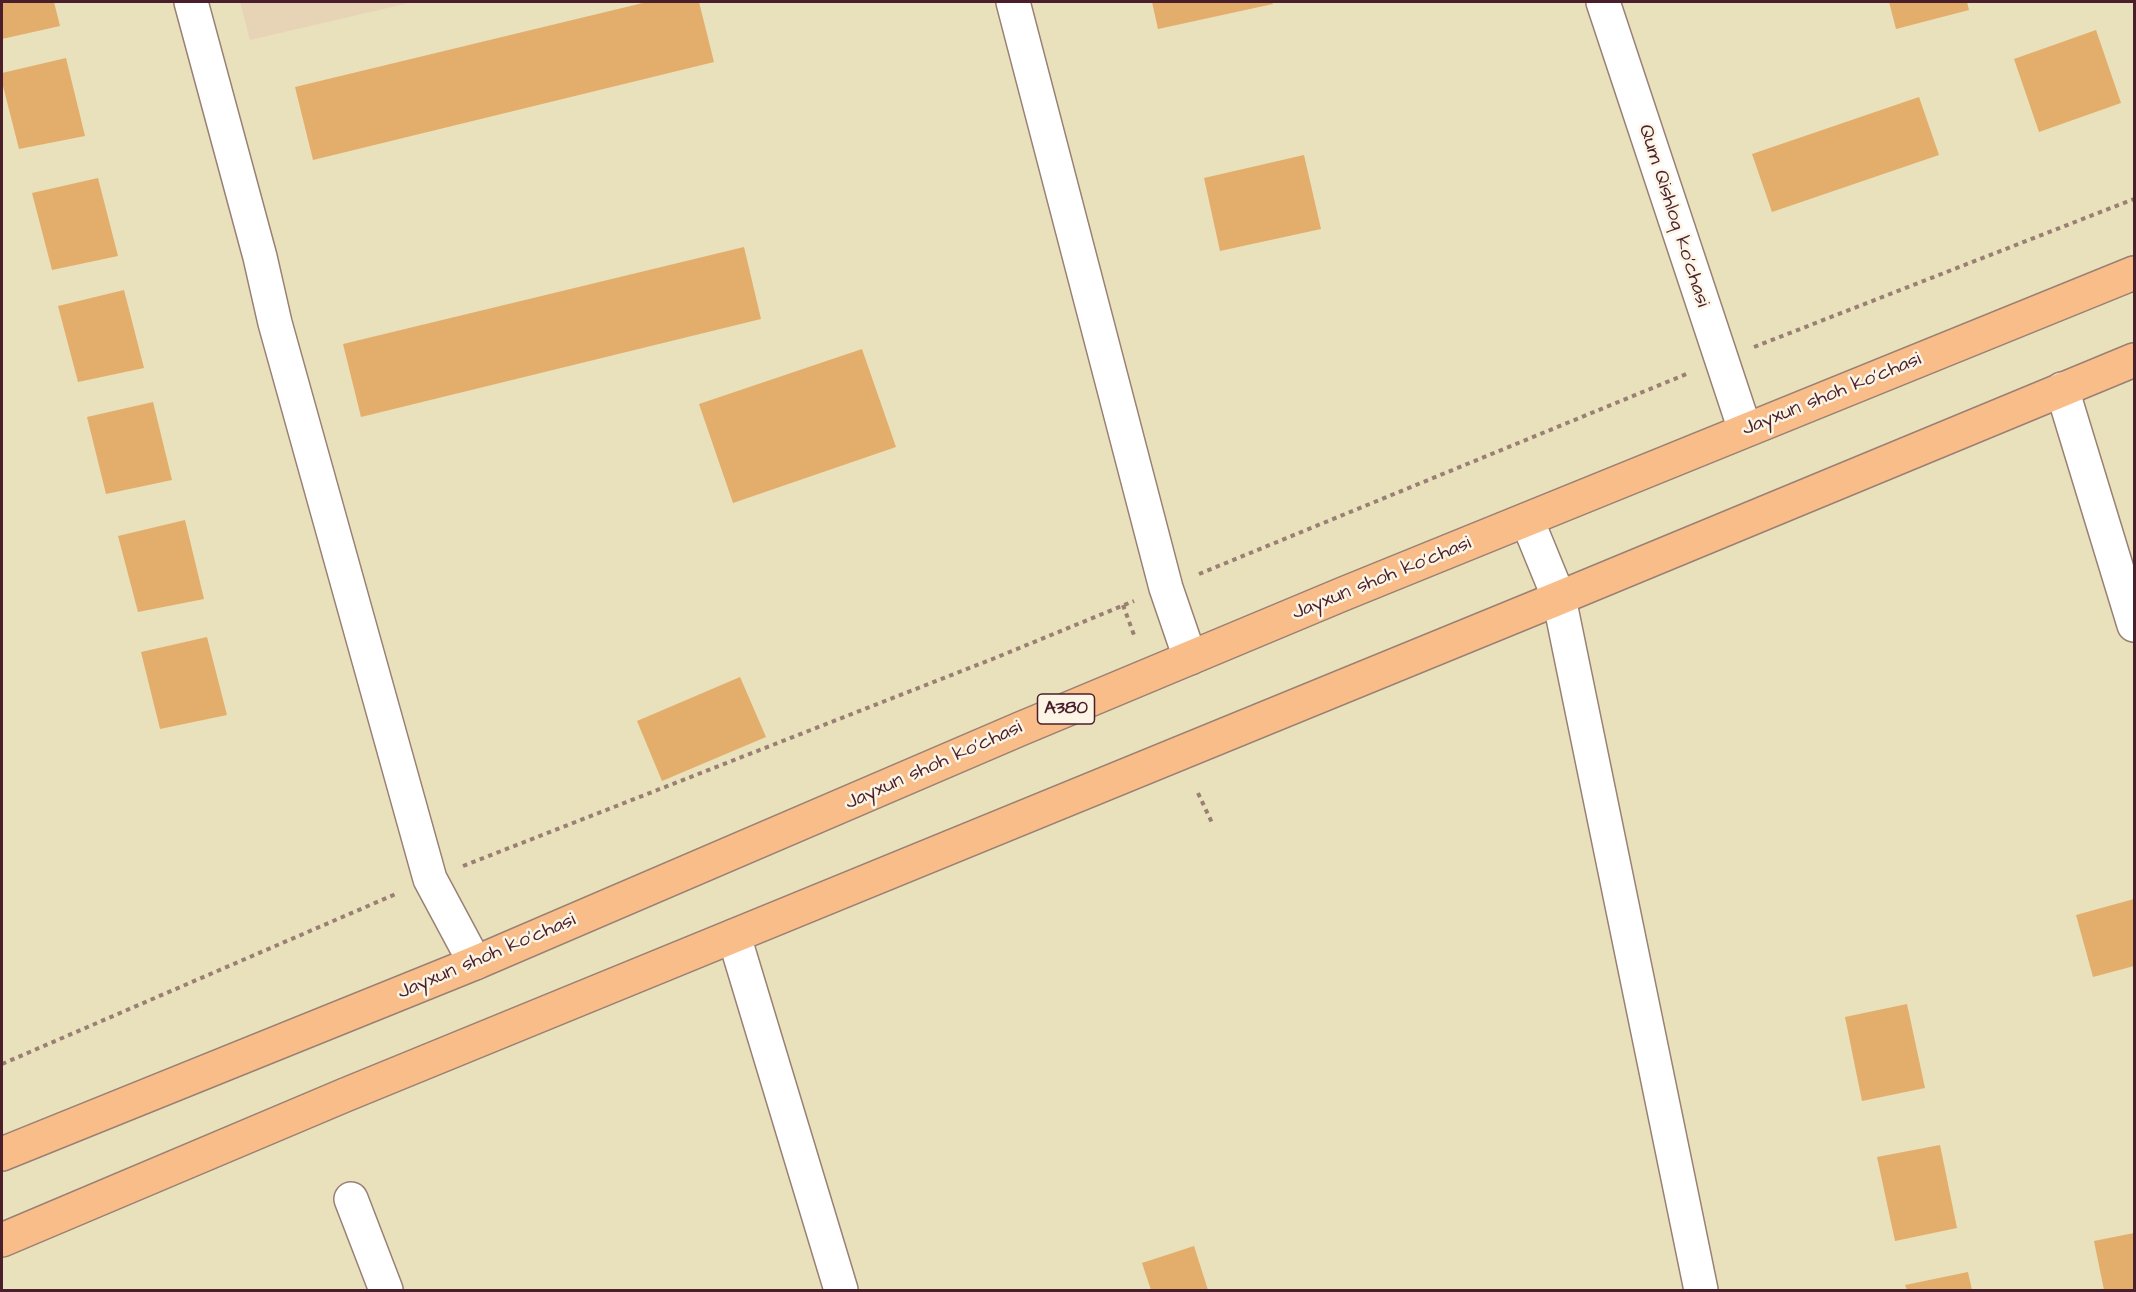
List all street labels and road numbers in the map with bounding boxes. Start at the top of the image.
street label: Qum Qishloq ko'chasi [1632,122,1714,310]
street label: Jayxun shoh ko'chasi [1739,348,1925,442]
street label: Jayxun shoh ko'chasi [1289,532,1475,626]
road number: A380 [1038,694,1094,724]
street label: Jayxun shoh ko'chasi [842,716,1026,816]
street label: Jayxun shoh ko'chasi [394,909,580,1005]

